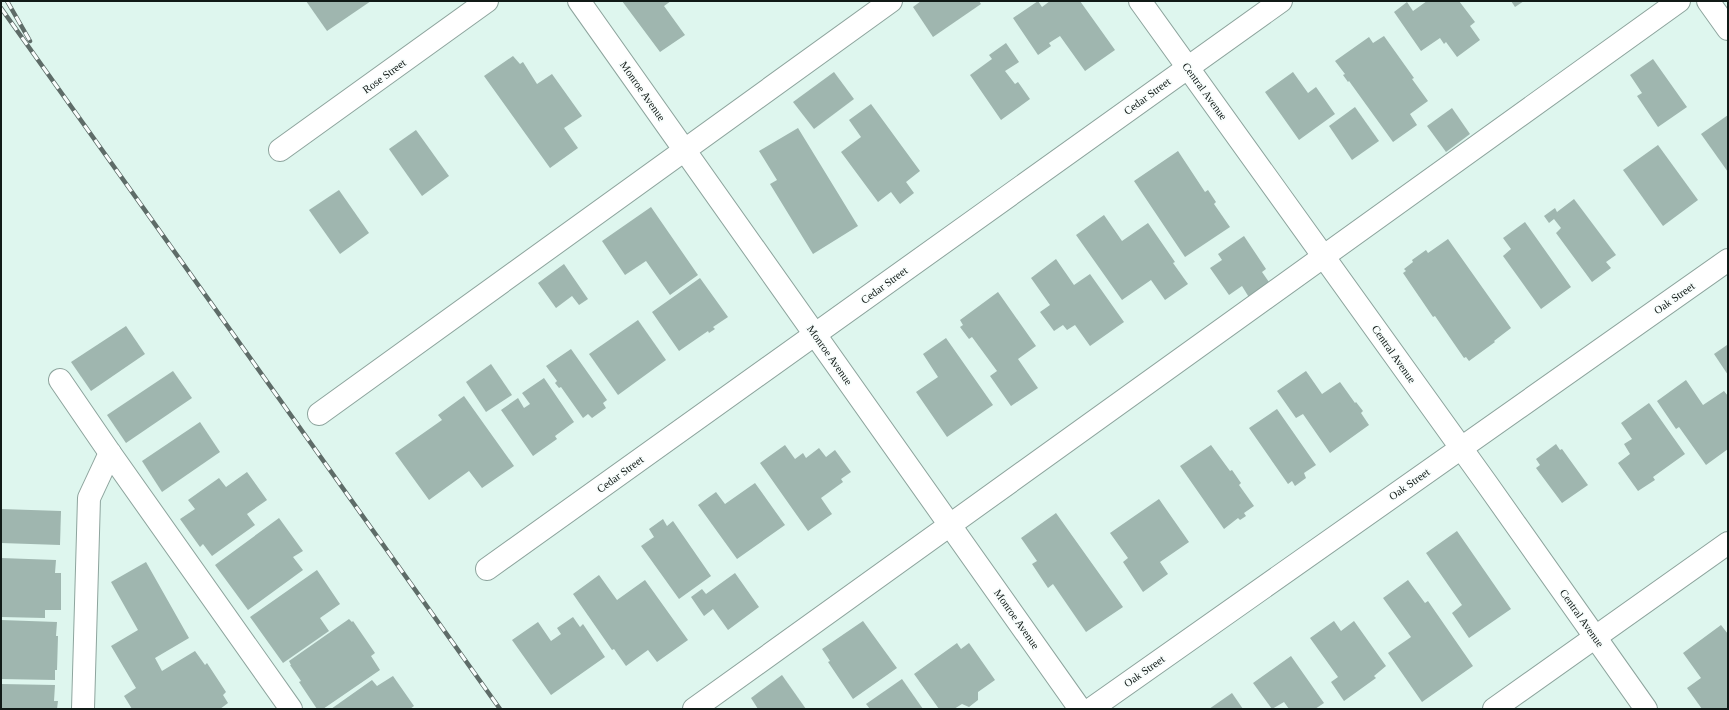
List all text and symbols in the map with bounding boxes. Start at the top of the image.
street label: Rose Street [360,56,408,96]
street label: Monroe Avenue [618,59,668,123]
street label: Central Avenue [1180,60,1230,122]
street label: Cedar Street [1121,75,1173,117]
street label: Cedar Street [858,264,910,306]
street label: Oak Street [1651,280,1697,316]
street label: Monroe Avenue [805,323,855,387]
street label: Central Avenue [1370,323,1418,385]
street label: Cedar Street [594,453,646,495]
street label: Oak Street [1386,466,1432,502]
street label: Monroe Avenue [992,587,1042,651]
street label: Central Avenue [1558,587,1606,649]
street label: Oak Street [1121,653,1167,689]

